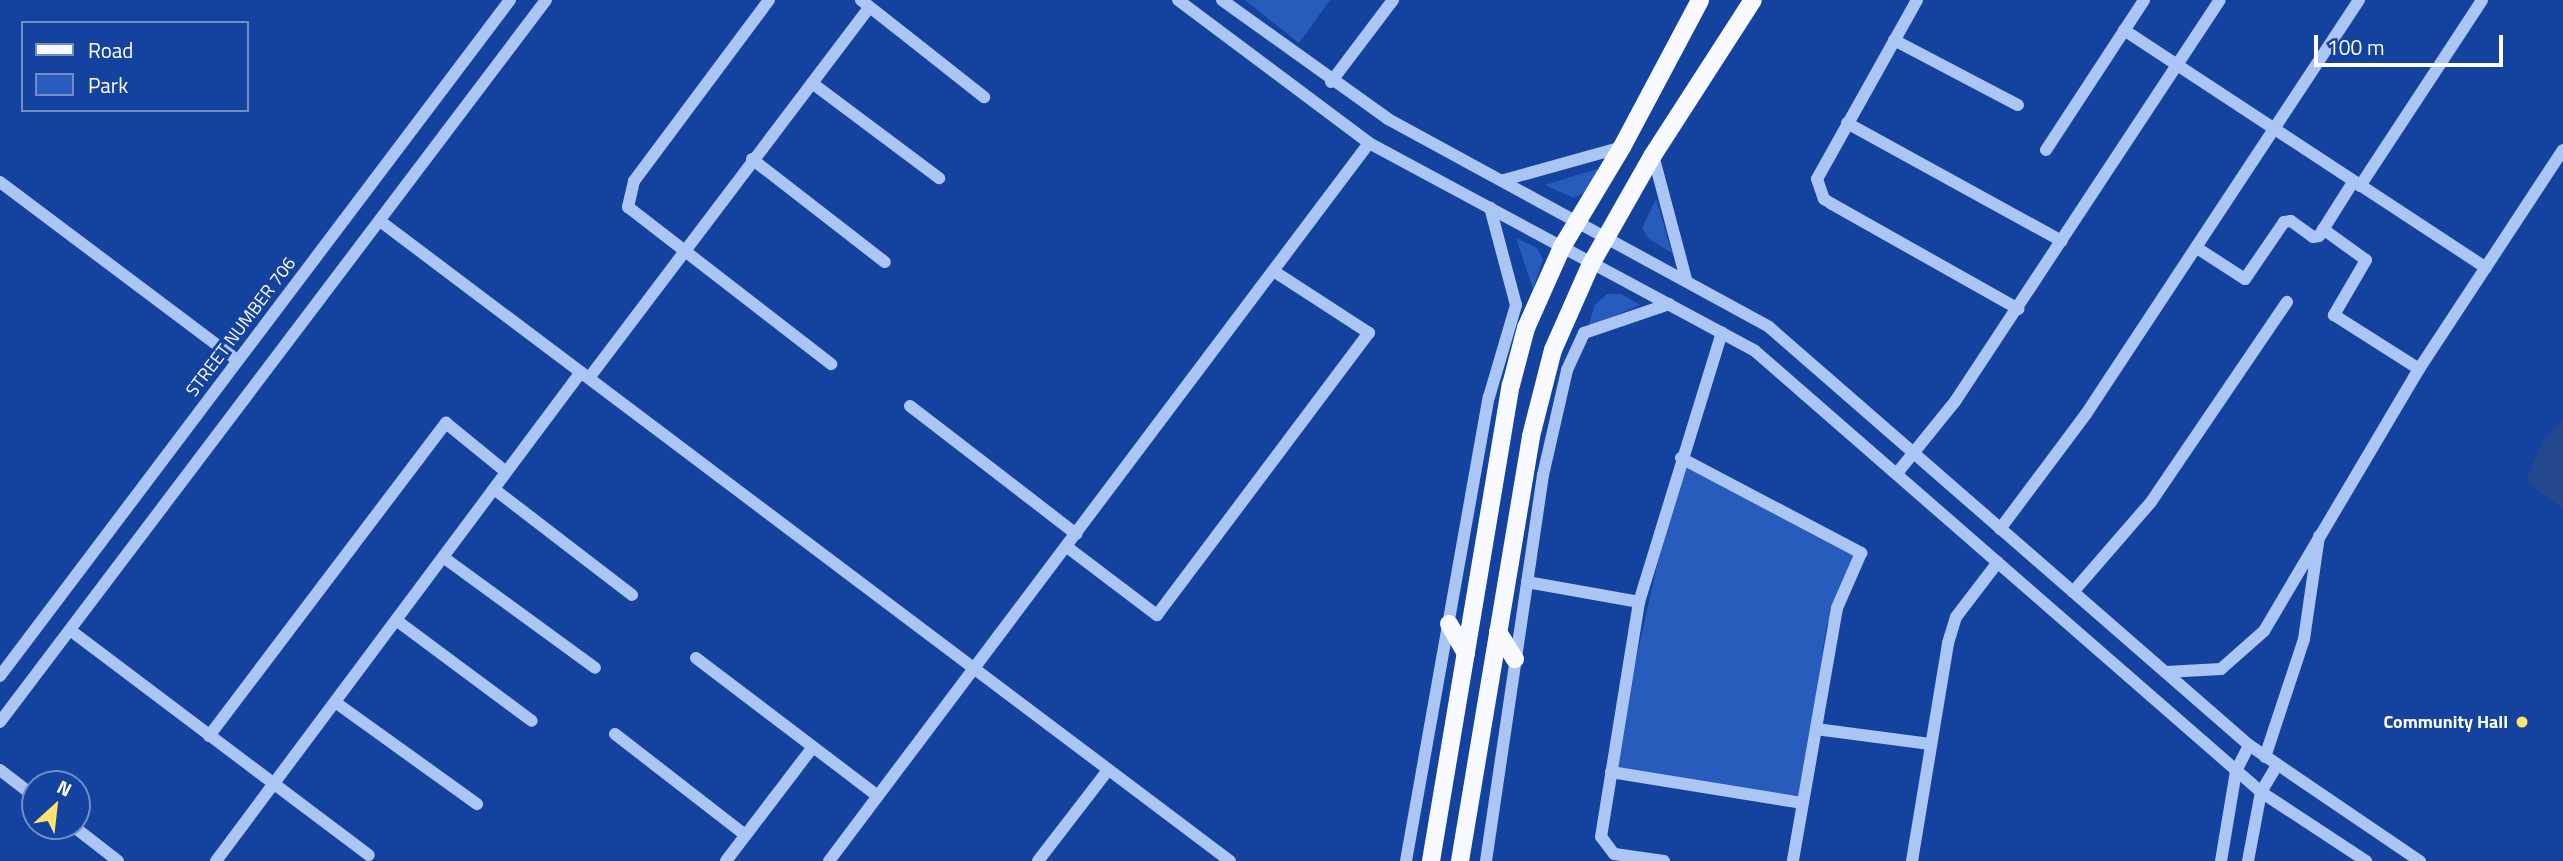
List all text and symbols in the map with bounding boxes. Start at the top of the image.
legend [21,21,248,112]
scale bar [2318,21,2507,65]
text: 100 m [2327,31,2384,63]
text: Road [88,34,133,66]
text: Park [88,69,128,101]
street label: STREET NUMBER 706 [182,253,300,401]
place label: Community Hall [2383,711,2508,733]
marker: Community Hall [2514,714,2530,730]
north arrow [21,770,91,840]
text: N [52,772,77,804]

